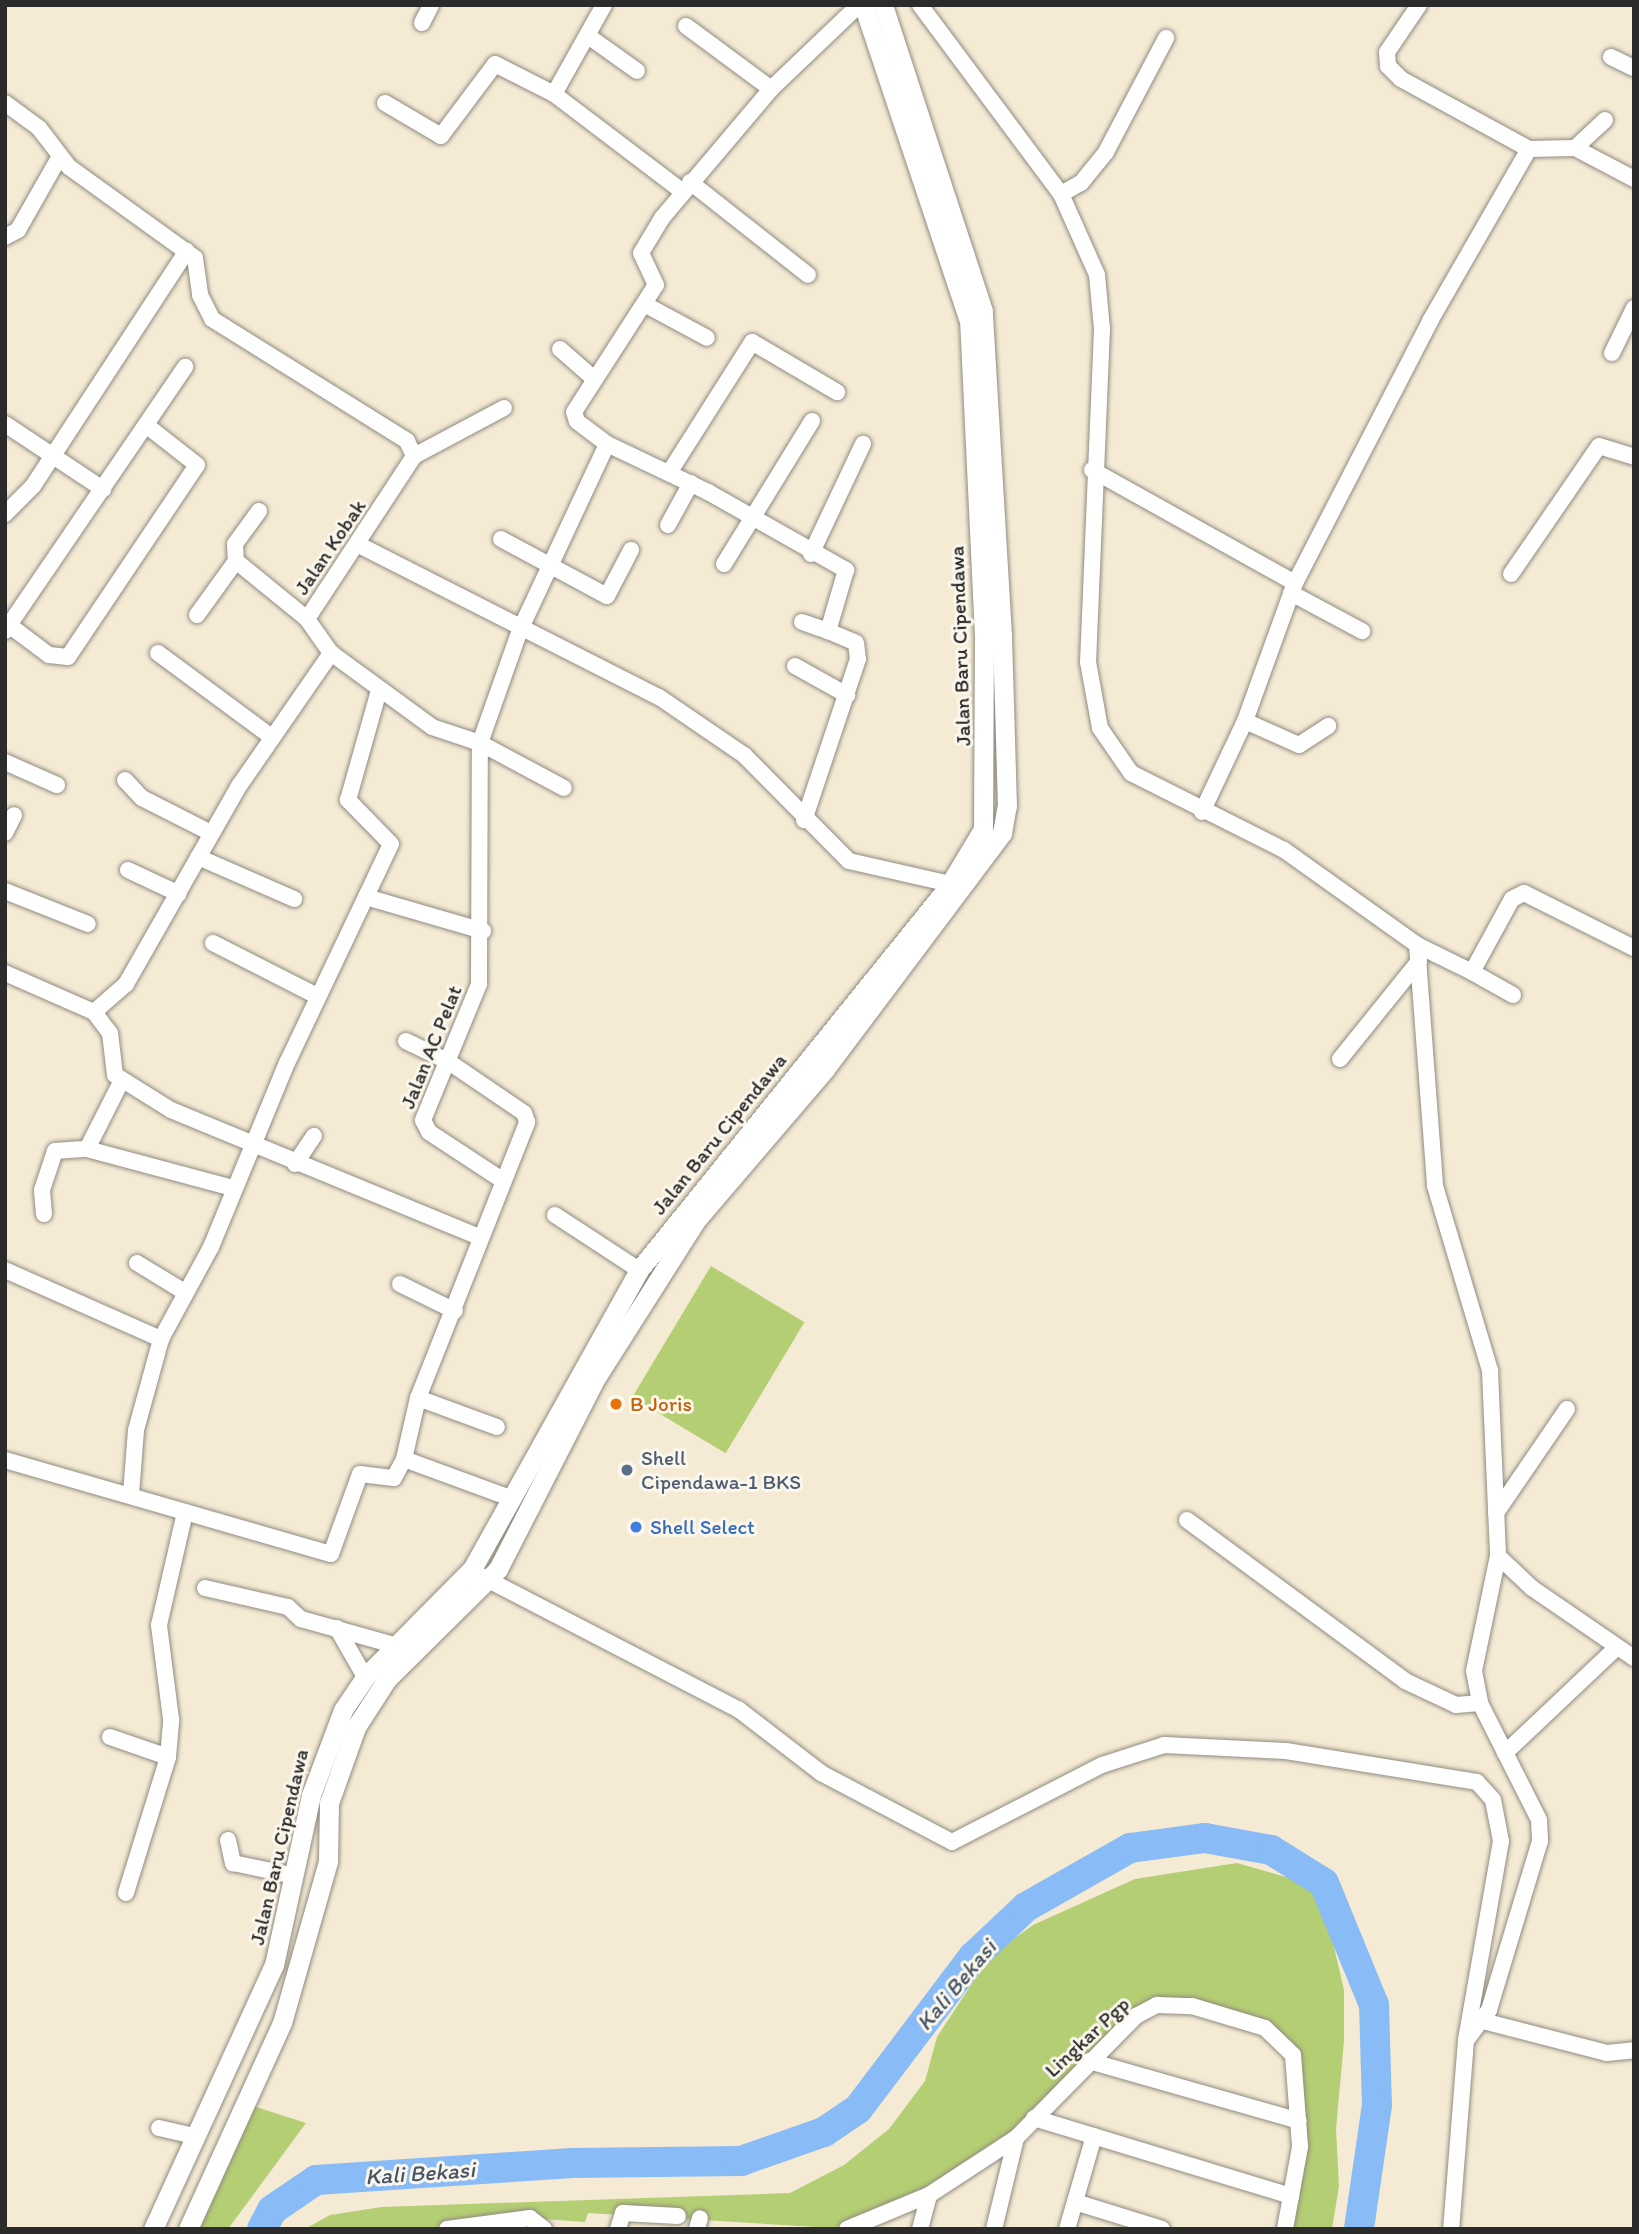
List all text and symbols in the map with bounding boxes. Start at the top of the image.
street label: Jalan Kobak [289,495,371,599]
street label: Jalan Baru Cipendawa [944,545,976,747]
street label: Jalan AC Pelat [395,982,467,1112]
street label: Jalan Baru Cipendawa [646,1048,792,1220]
place label: B Joris [630,1391,692,1417]
marker: B Joris [608,1396,624,1412]
place label: Shell Cipendawa-1 BKS [641,1445,801,1495]
marker: Shell Cipendawa-1 BKS [619,1462,635,1478]
place label: Shell Select [650,1514,755,1540]
marker: Shell Select [628,1519,644,1535]
street label: Jalan Baru Cipendawa [244,1746,314,1948]
water label: Kali Bekasi [910,1934,1002,2036]
street label: Lingkar Pgp [1040,1992,1134,2082]
water label: Kali Bekasi [364,2155,476,2191]

